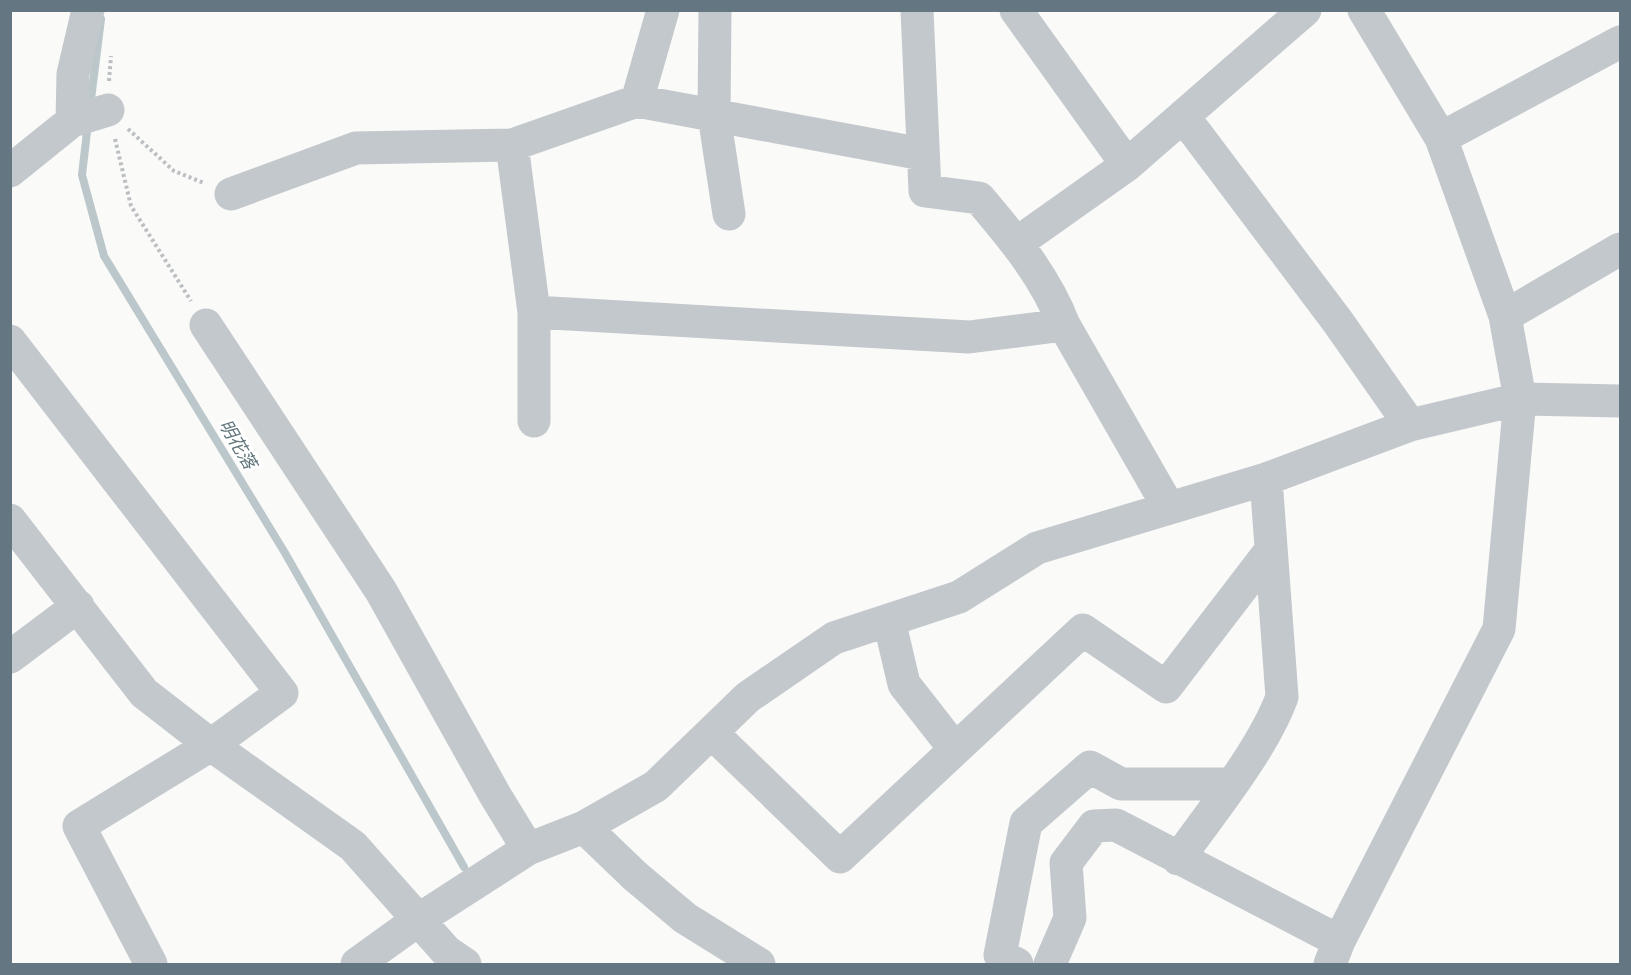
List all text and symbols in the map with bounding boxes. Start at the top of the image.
water label: 明花落 [215,415,262,475]

